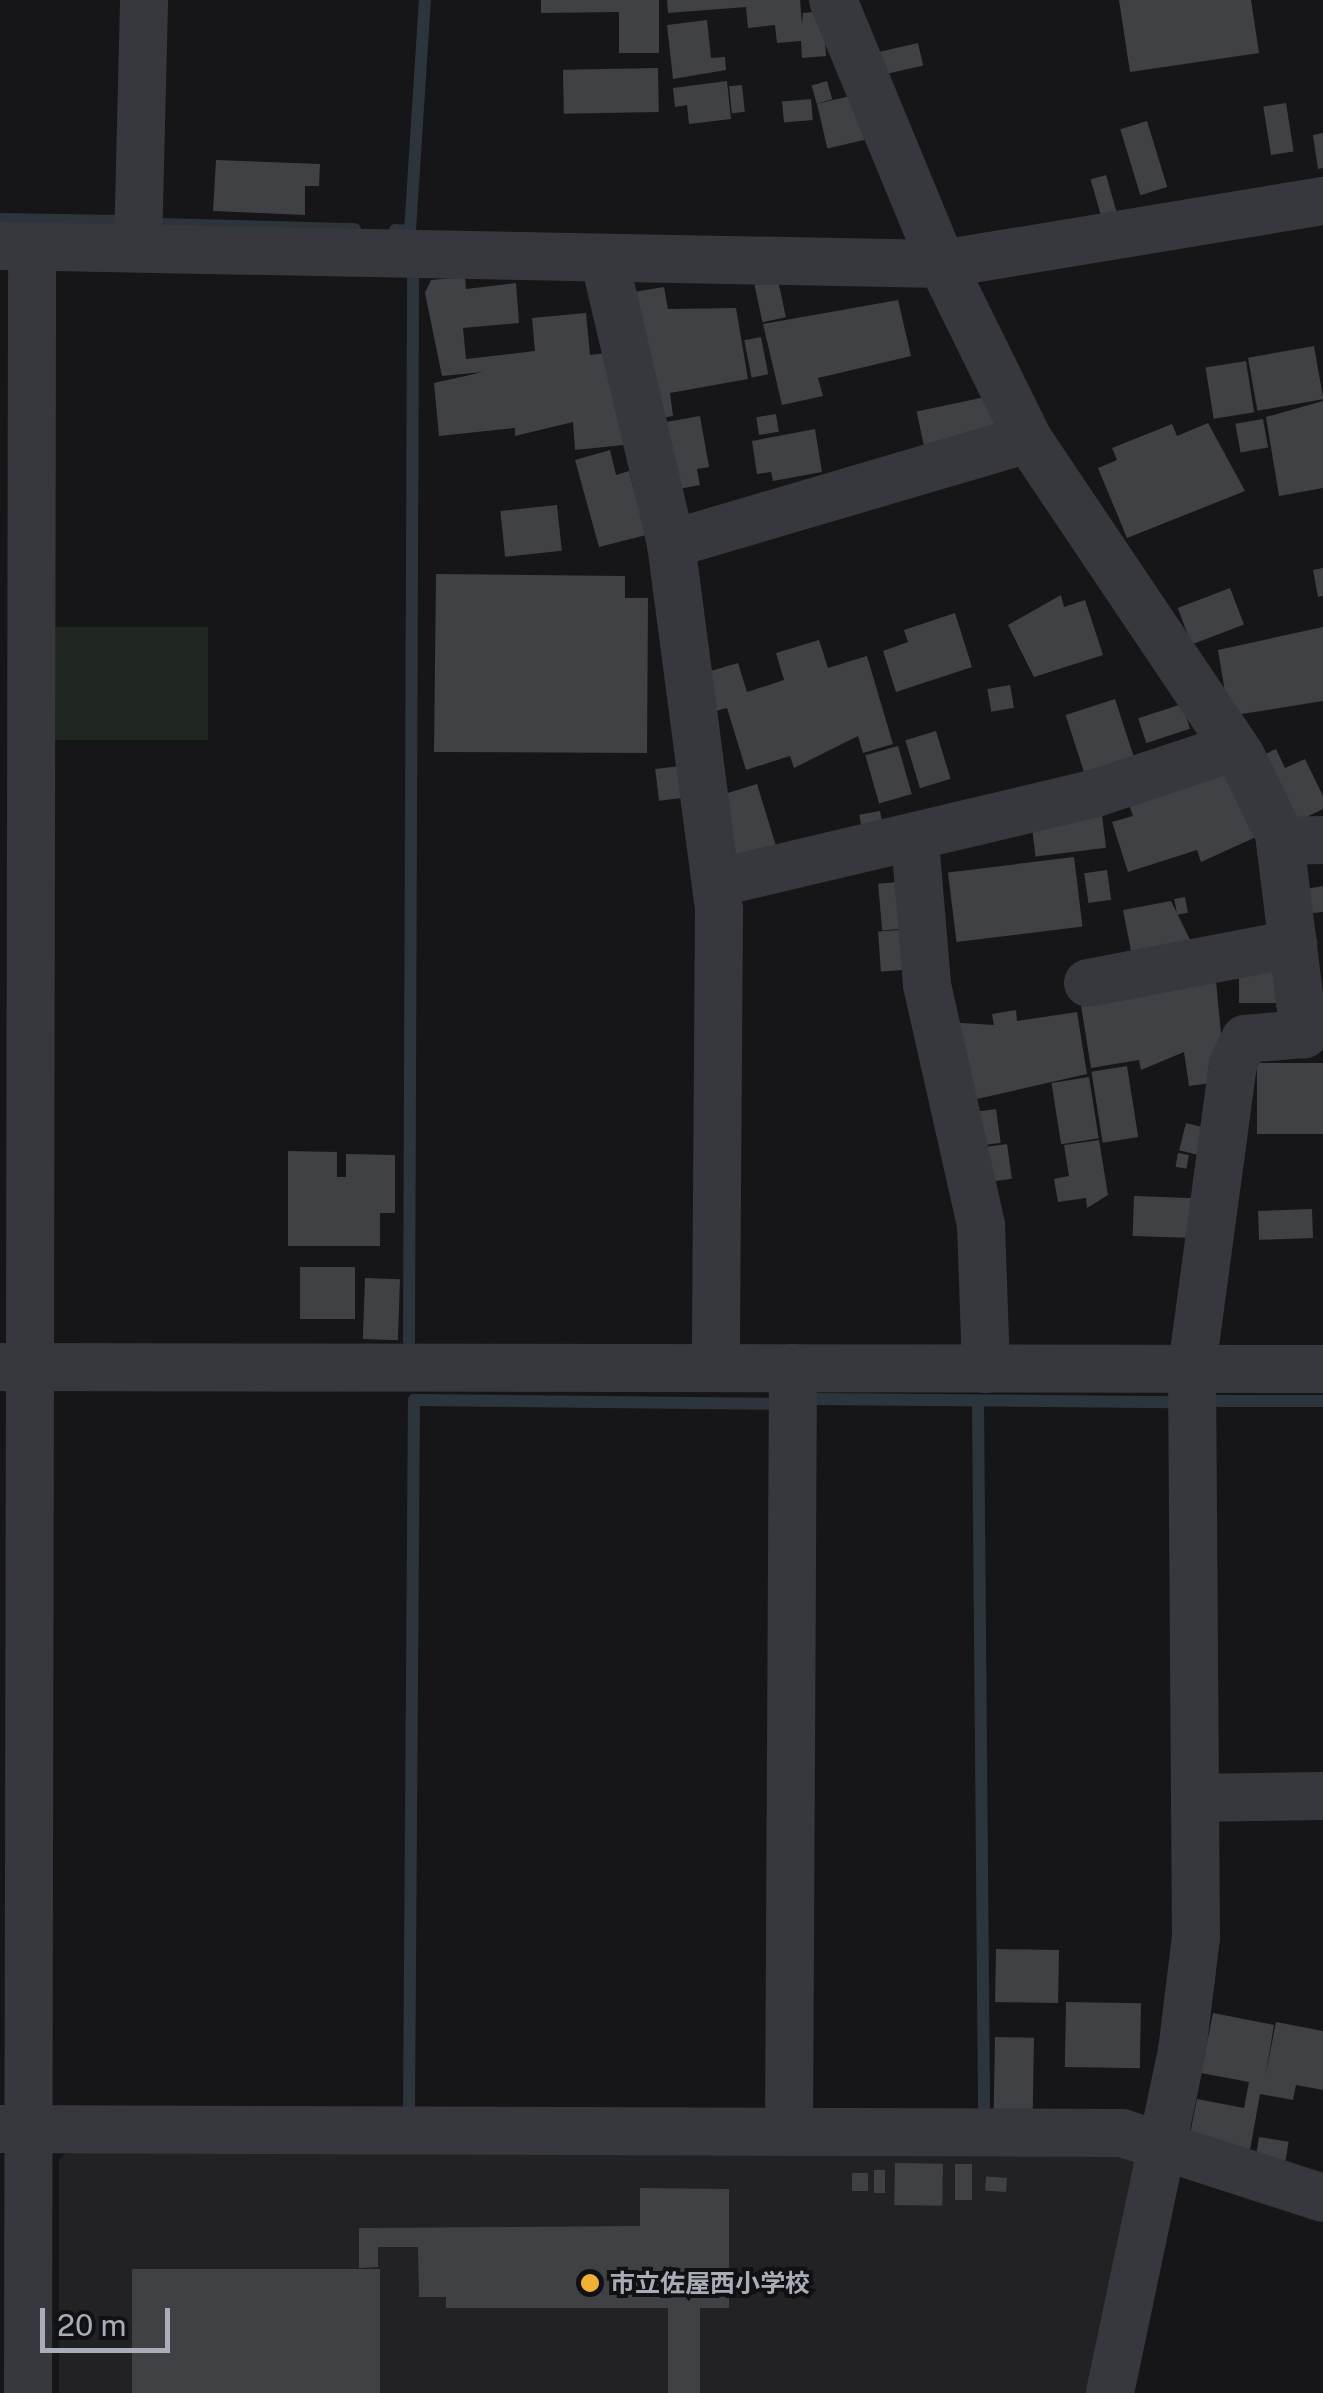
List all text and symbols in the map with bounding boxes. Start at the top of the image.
place label: 市立佐屋西小学校 [610,2268,810,2298]
marker: 市立佐屋西小学校 [579,2272,601,2294]
scale bar [45,2288,175,2350]
text: 20 m [57,2307,126,2343]

